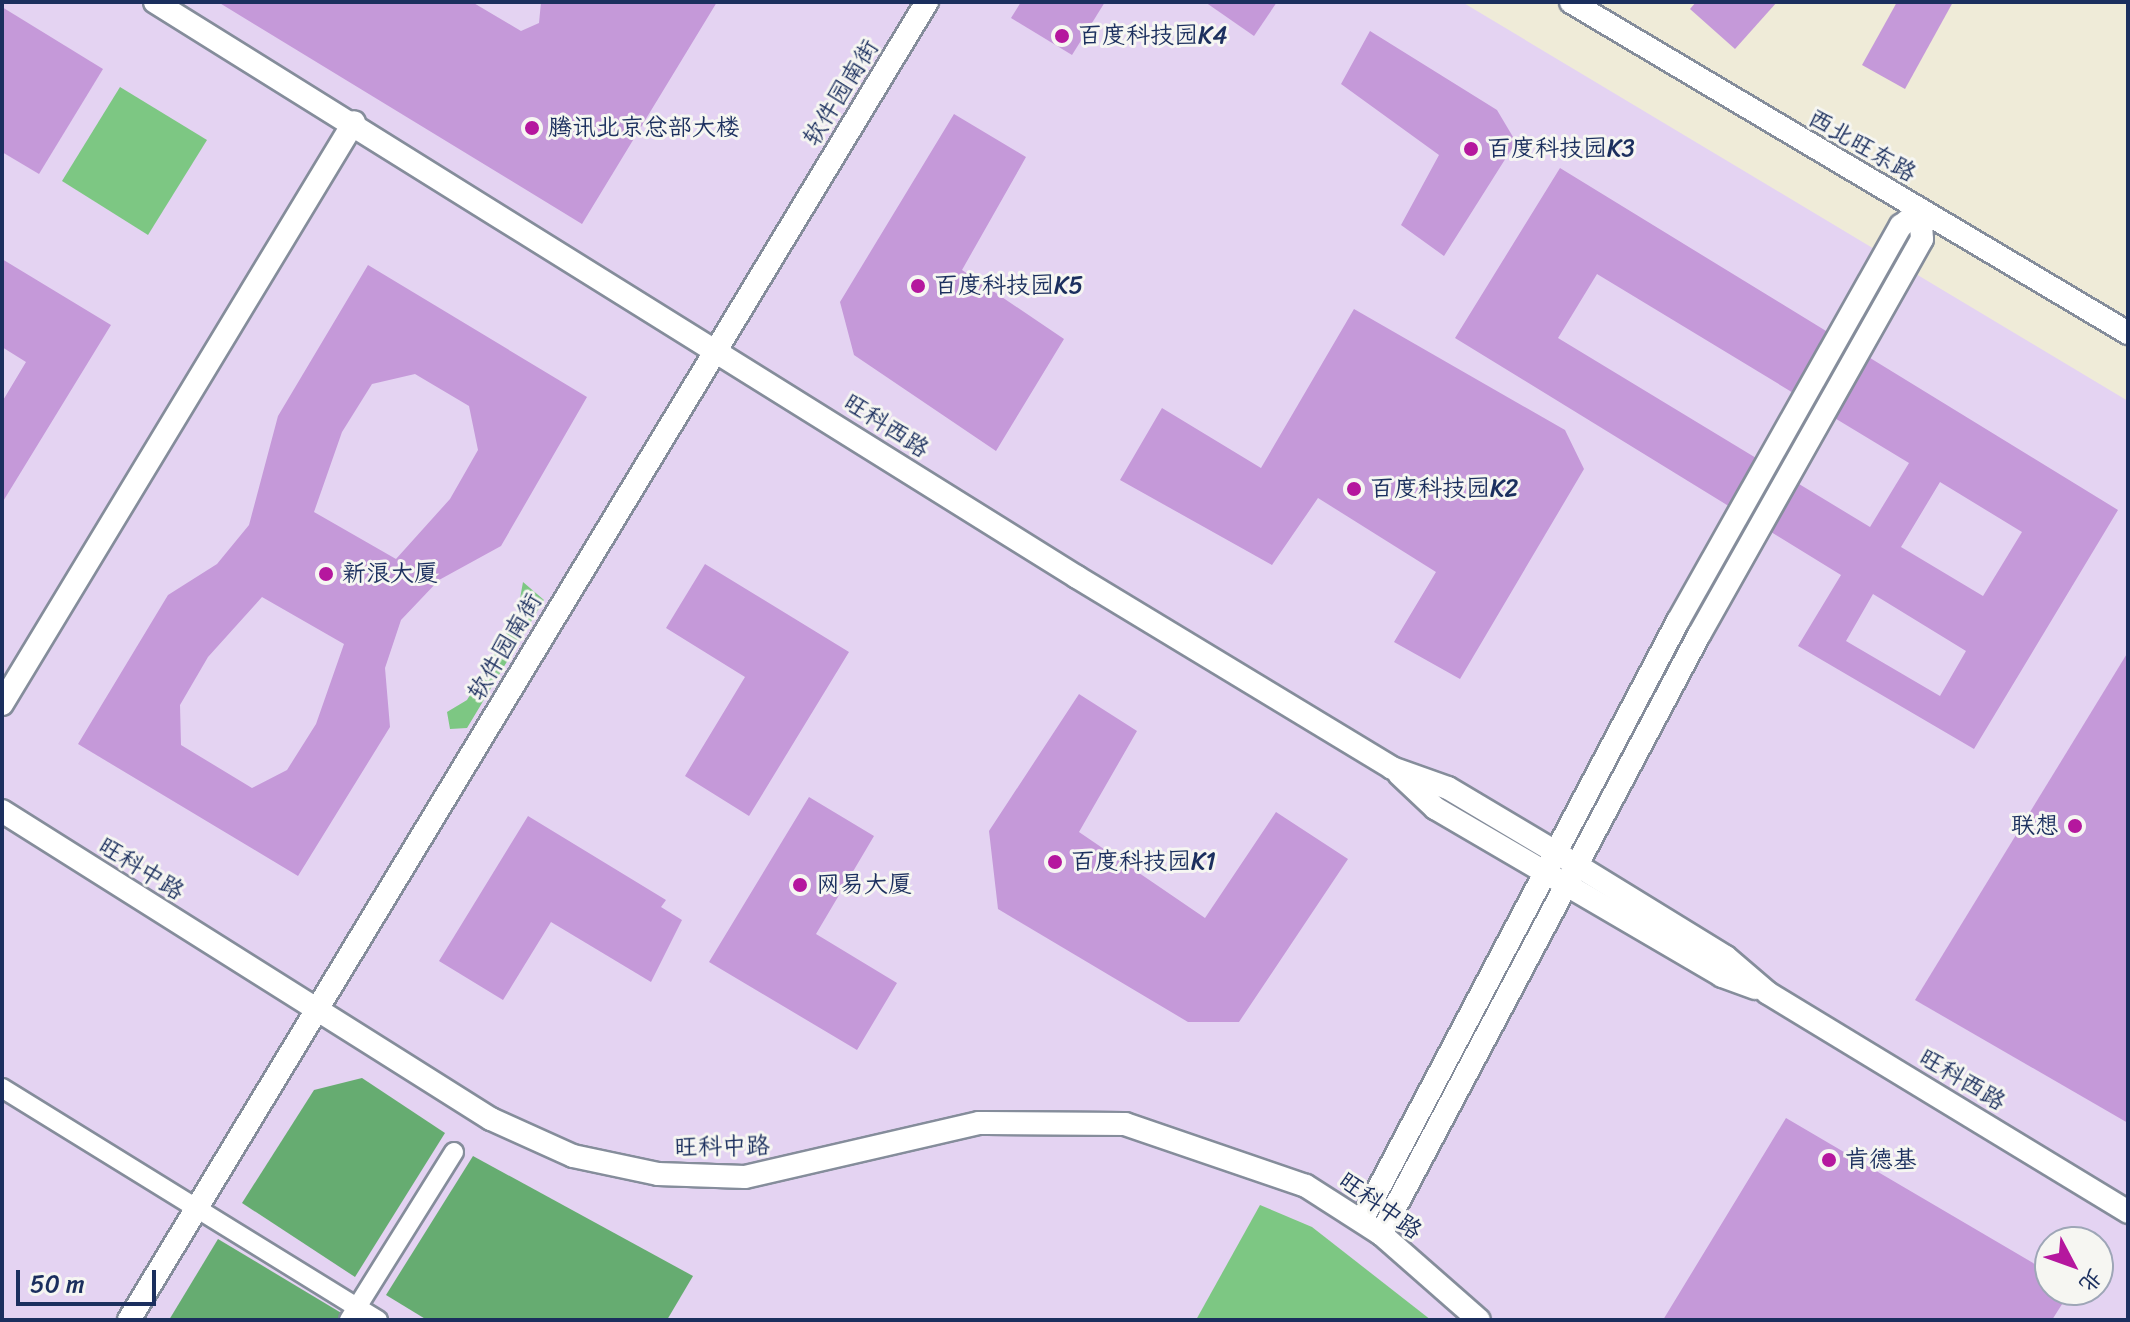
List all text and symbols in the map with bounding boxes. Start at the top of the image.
place label: 百度科技园K4 [1078,22,1228,50]
marker: 百度科技园K4 [1053,27,1071,45]
street label: 软件园南街 [797,34,885,152]
street label: 西北旺东路 [1803,104,1921,188]
place label: 腾讯北京总部大楼 [548,114,740,142]
marker: 腾讯北京总部大楼 [523,119,541,137]
place label: 百度科技园K3 [1487,135,1635,163]
marker: 百度科技园K3 [1462,140,1480,158]
place label: 百度科技园K5 [934,272,1083,300]
marker: 百度科技园K5 [909,277,927,295]
street label: 旺科西路 [838,388,934,464]
place label: 百度科技园K2 [1370,475,1518,503]
marker: 百度科技园K2 [1345,480,1363,498]
place label: 新浪大厦 [342,560,438,588]
marker: 新浪大厦 [317,565,335,583]
street label: 软件园南街 [462,588,548,706]
place label: 联想 [2011,812,2059,840]
marker: 联想 [2066,817,2084,835]
street label: 旺科中路 [93,831,189,907]
place label: 百度科技园K1 [1071,848,1216,876]
marker: 百度科技园K1 [1046,853,1064,871]
place label: 网易大厦 [816,871,912,899]
marker: 网易大厦 [791,876,809,894]
street label: 旺科西路 [1913,1043,2011,1117]
street label: 旺科中路 [674,1132,770,1162]
place label: 肯德基 [1845,1146,1917,1174]
marker: 肯德基 [1820,1151,1838,1169]
street label: 旺科中路 [1333,1166,1427,1246]
north arrow [2034,1226,2114,1306]
scale bar [20,1254,160,1304]
text: 北 [2069,1260,2113,1302]
text: 50 m [30,1263,85,1305]

